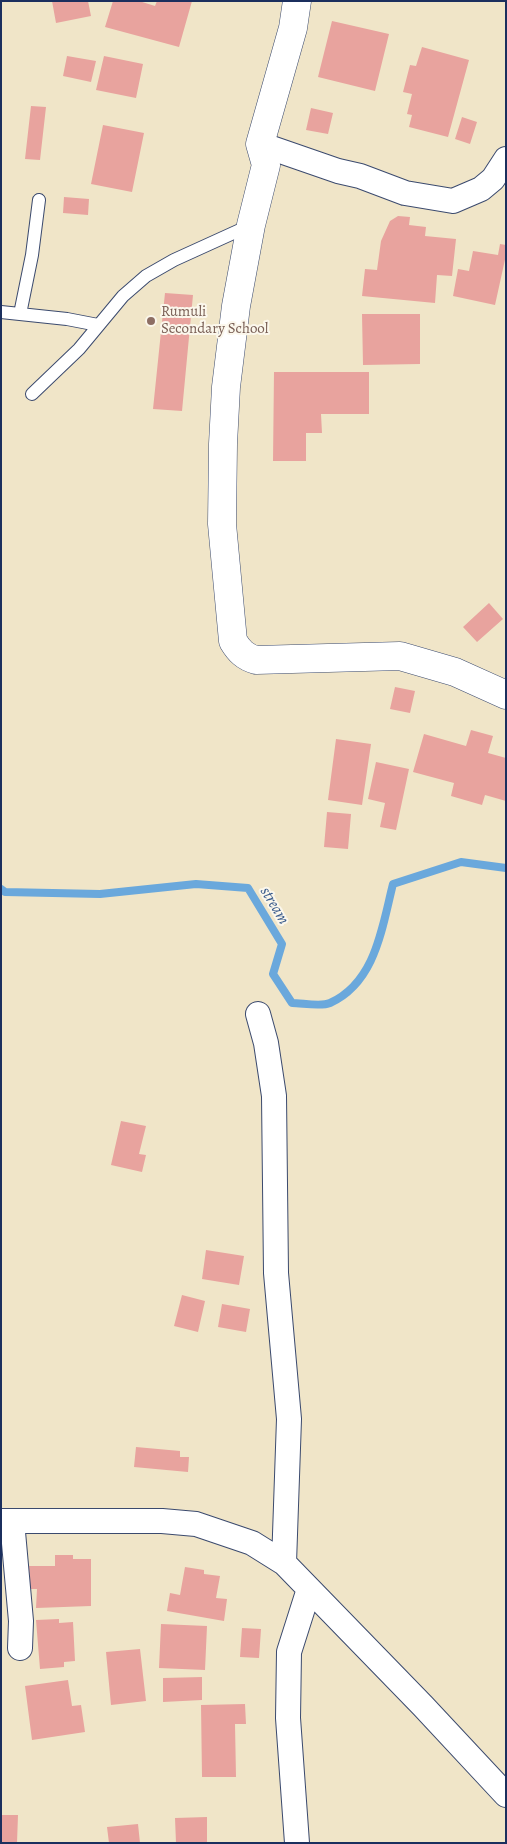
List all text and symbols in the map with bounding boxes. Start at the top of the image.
place label: Rumuli Secondary School [161,303,268,338]
marker: Rumuli Secondary School [145,315,157,327]
water label: stream [255,884,293,928]

